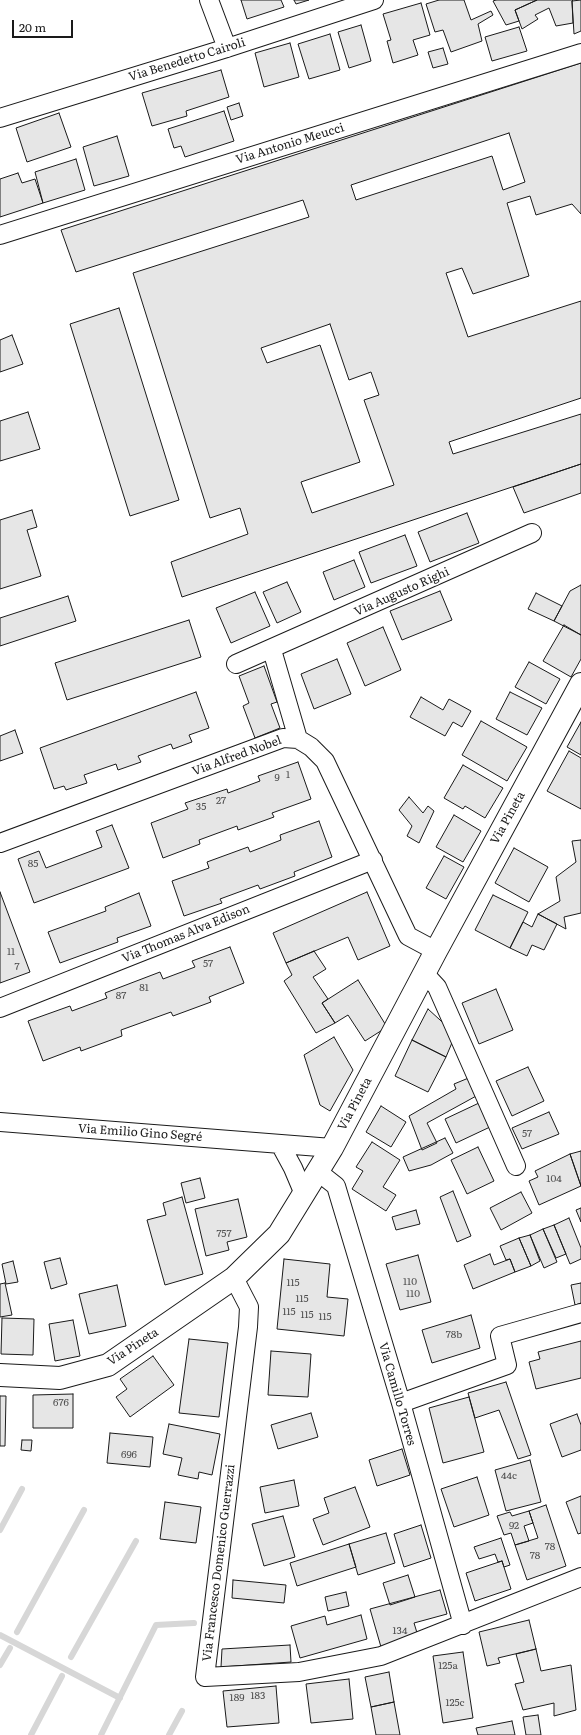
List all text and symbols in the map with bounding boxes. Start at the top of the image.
scale bar [14,12,75,38]
text: 20 m [19,18,46,36]
street label: Via Benedetto Cairoli [127,35,247,85]
street label: Via Antonio Meucci [234,121,346,167]
street label: Via Augusto Righi [352,565,452,619]
street label: Via Alfred Nobel [190,733,284,779]
house number: 1 [286,769,290,781]
house number: 9 [274,772,280,784]
street label: Via Pineta [488,789,528,847]
house number: 27 [216,795,226,807]
house number: 35 [196,801,206,813]
house number: 85 [28,858,38,870]
street label: Via Thomas Alva Edison [120,902,252,966]
house number: 11 [7,946,15,958]
house number: 57 [203,958,213,970]
house number: 7 [14,961,20,973]
house number: 81 [139,982,149,994]
house number: 87 [116,990,126,1002]
street label: Via Pineta [335,1075,375,1133]
street label: Via Emilio Gino Segré [77,1121,203,1145]
house number: 57 [522,1128,532,1140]
house number: 104 [546,1173,562,1185]
house number: 757 [217,1228,231,1240]
house number: 110 [403,1276,417,1288]
house number: 115 [286,1277,300,1289]
house number: 110 [406,1288,420,1300]
house number: 115 [295,1293,309,1305]
house number: 115 [282,1306,296,1318]
house number: 115 [300,1309,314,1321]
house number: 115 [318,1311,332,1323]
street label: Via Pineta [105,1325,161,1369]
house number: 78b [446,1329,462,1341]
street label: Via Camillo Torres [375,1341,419,1447]
house number: 676 [53,1397,69,1409]
house number: 696 [121,1449,137,1461]
street label: Via Francesco Domenico Guerrazzi [200,1464,238,1662]
house number: 44c [501,1470,517,1482]
house number: 92 [509,1520,519,1532]
house number: 78 [545,1541,555,1553]
house number: 78 [530,1550,540,1562]
house number: 134 [393,1625,407,1637]
house number: 125a [438,1660,458,1672]
house number: 183 [251,1690,265,1702]
house number: 189 [230,1692,244,1704]
house number: 125c [445,1697,465,1709]

